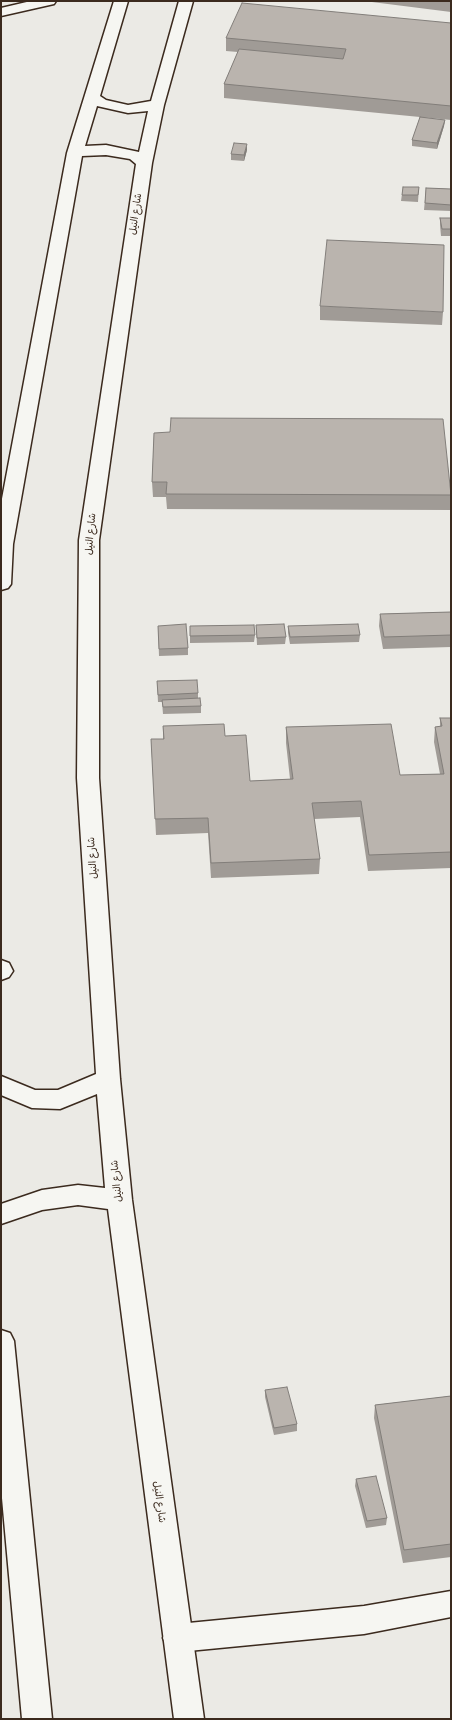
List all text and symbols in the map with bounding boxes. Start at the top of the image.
street label: شارع النيل [127,192,145,236]
street label: شارع النيل [83,513,99,555]
street label: شارع النيل [86,837,100,879]
street label: شارع النيل [109,1159,125,1203]
street label: شارع النيل [150,1480,168,1524]

